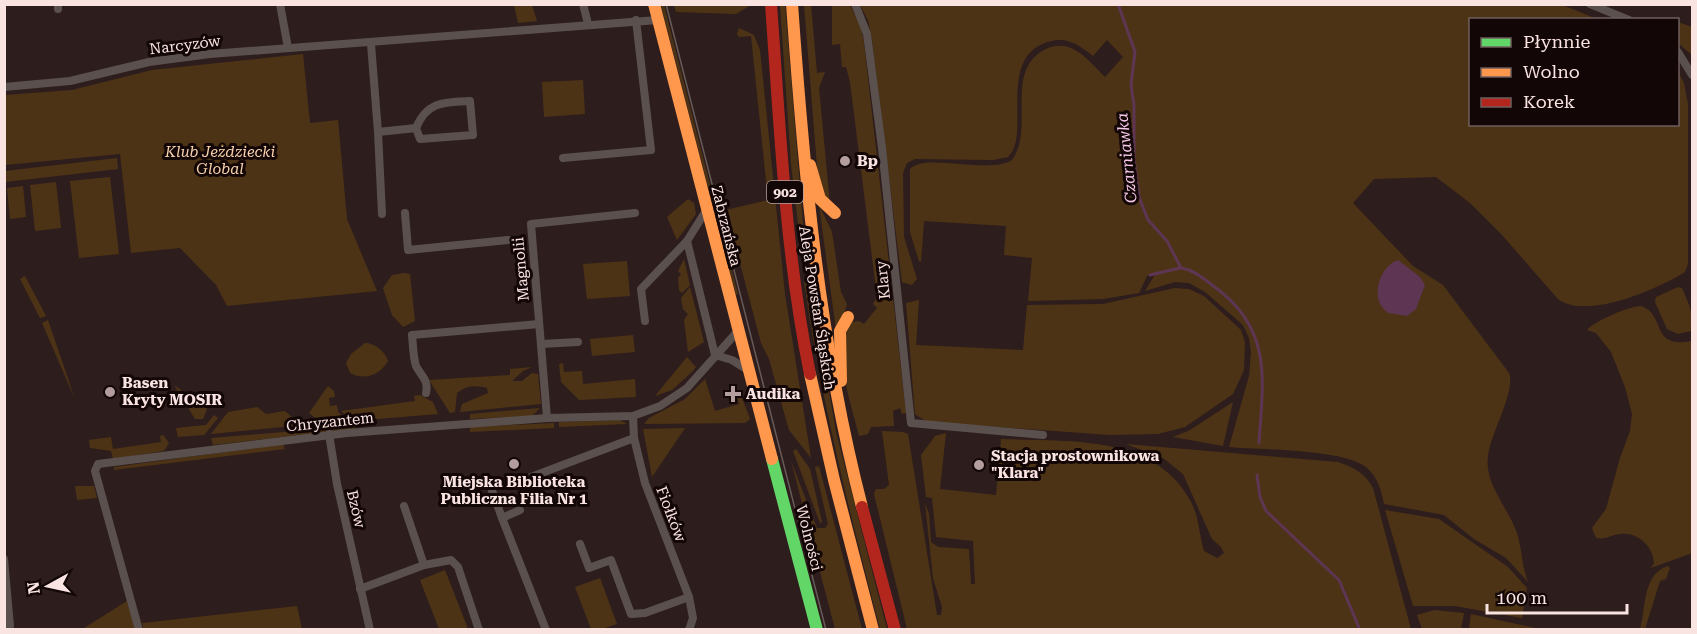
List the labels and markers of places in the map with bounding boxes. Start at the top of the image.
place label: Bp [857,152,878,170]
marker: Bp [838,154,852,168]
place label: Basen Kryty MOSIR [122,374,222,409]
marker: Basen Kryty MOSIR [103,385,117,399]
marker: Audika [724,385,742,403]
place label: Audika [746,385,801,403]
place label: Stacja prostownikowa "Klara" [991,447,1159,482]
marker: Miejska Biblioteka Publiczna Filia Nr 1 [507,457,521,471]
marker: Stacja prostownikowa "Klara" [972,458,986,472]
place label: Miejska Biblioteka Publiczna Filia Nr 1 [440,473,588,508]

